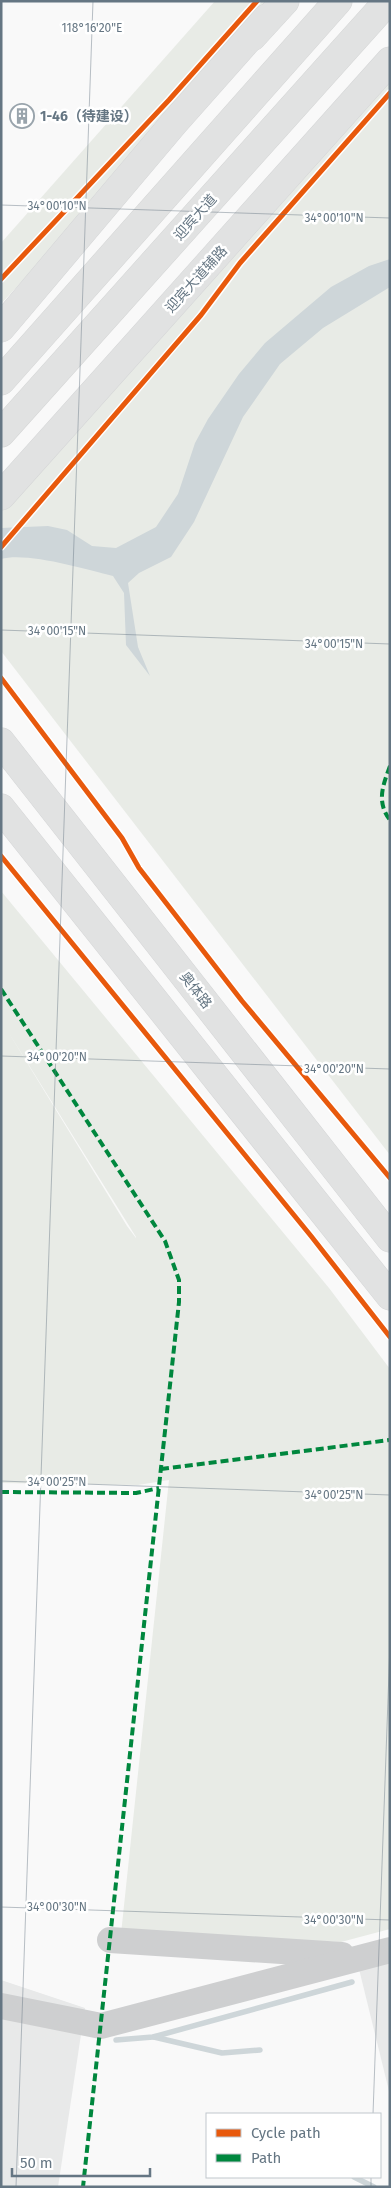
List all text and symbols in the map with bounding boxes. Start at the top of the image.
text: 118°16'20"E [62,21,122,35]
building icon: 1-46（待建设） [9,103,35,129]
place label: 1-46（待建设） [40,108,138,125]
street label: 迎宾大道 [170,191,220,244]
text: 34°00'10"N [27,199,87,213]
text: 34°00'10"N [304,211,364,225]
street label: 迎宾大道辅路 [162,242,231,316]
text: 34°00'15"N [28,624,86,638]
text: 34°00'15"N [305,637,363,651]
street label: 奥体路 [176,969,215,1012]
text: 34°00'20"N [27,1050,87,1064]
text: 34°00'20"N [304,1062,364,1076]
text: 34°00'25"N [27,1475,87,1489]
text: 34°00'25"N [304,1488,364,1502]
text: 34°00'30"N [27,1900,87,1914]
text: 34°00'30"N [304,1913,364,1927]
legend [206,2113,381,2178]
text: Cycle path [251,2124,321,2142]
scale bar [12,2146,150,2178]
text: Path [251,2149,281,2167]
text: 50 m [20,2154,53,2172]

